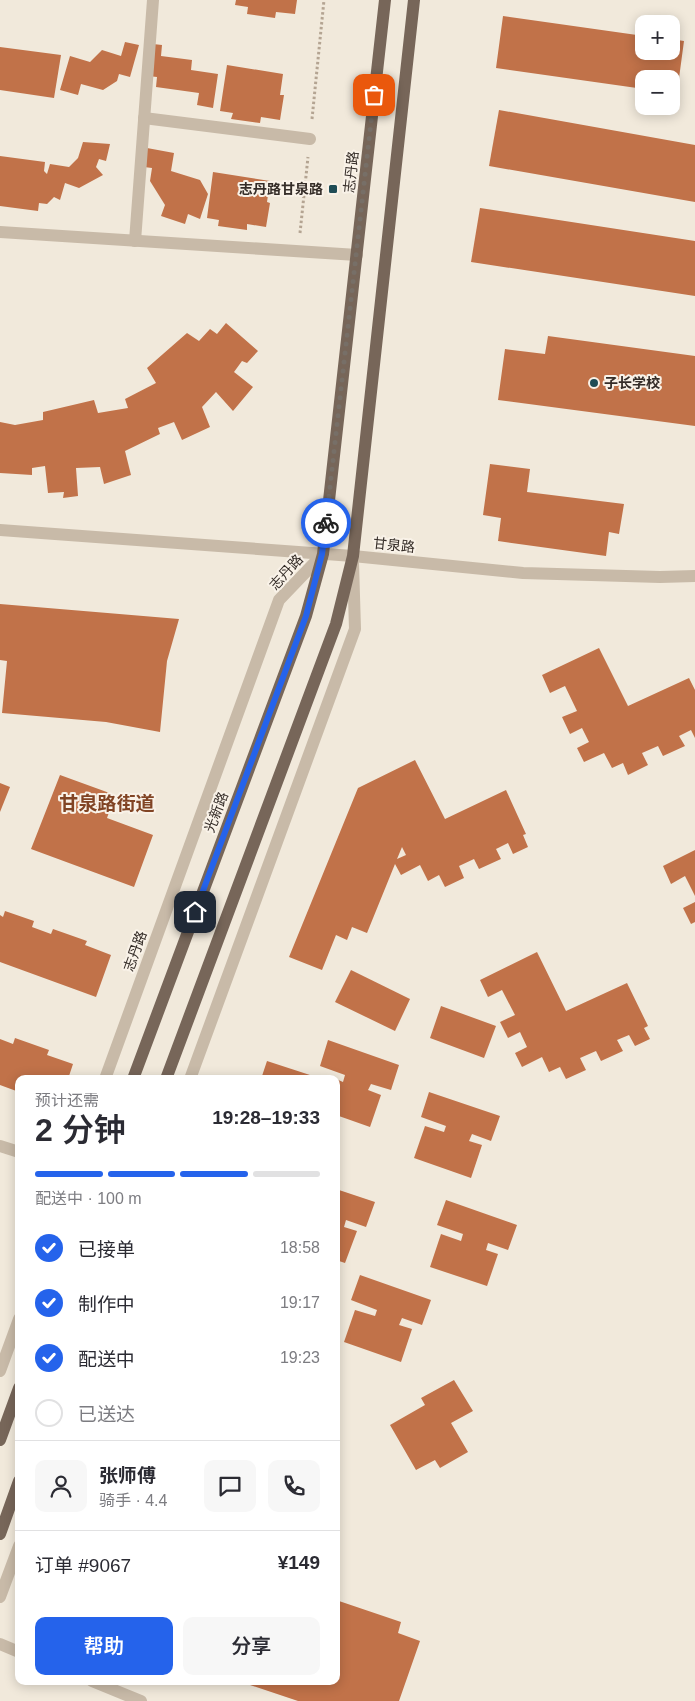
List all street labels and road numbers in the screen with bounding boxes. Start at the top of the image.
street label: 志丹路 [341,150,361,194]
street label: 甘泉路 [372,535,416,555]
street label: 志丹路 [266,551,306,593]
street label: 光新路 [201,790,231,834]
street label: 志丹路 [120,929,150,973]

